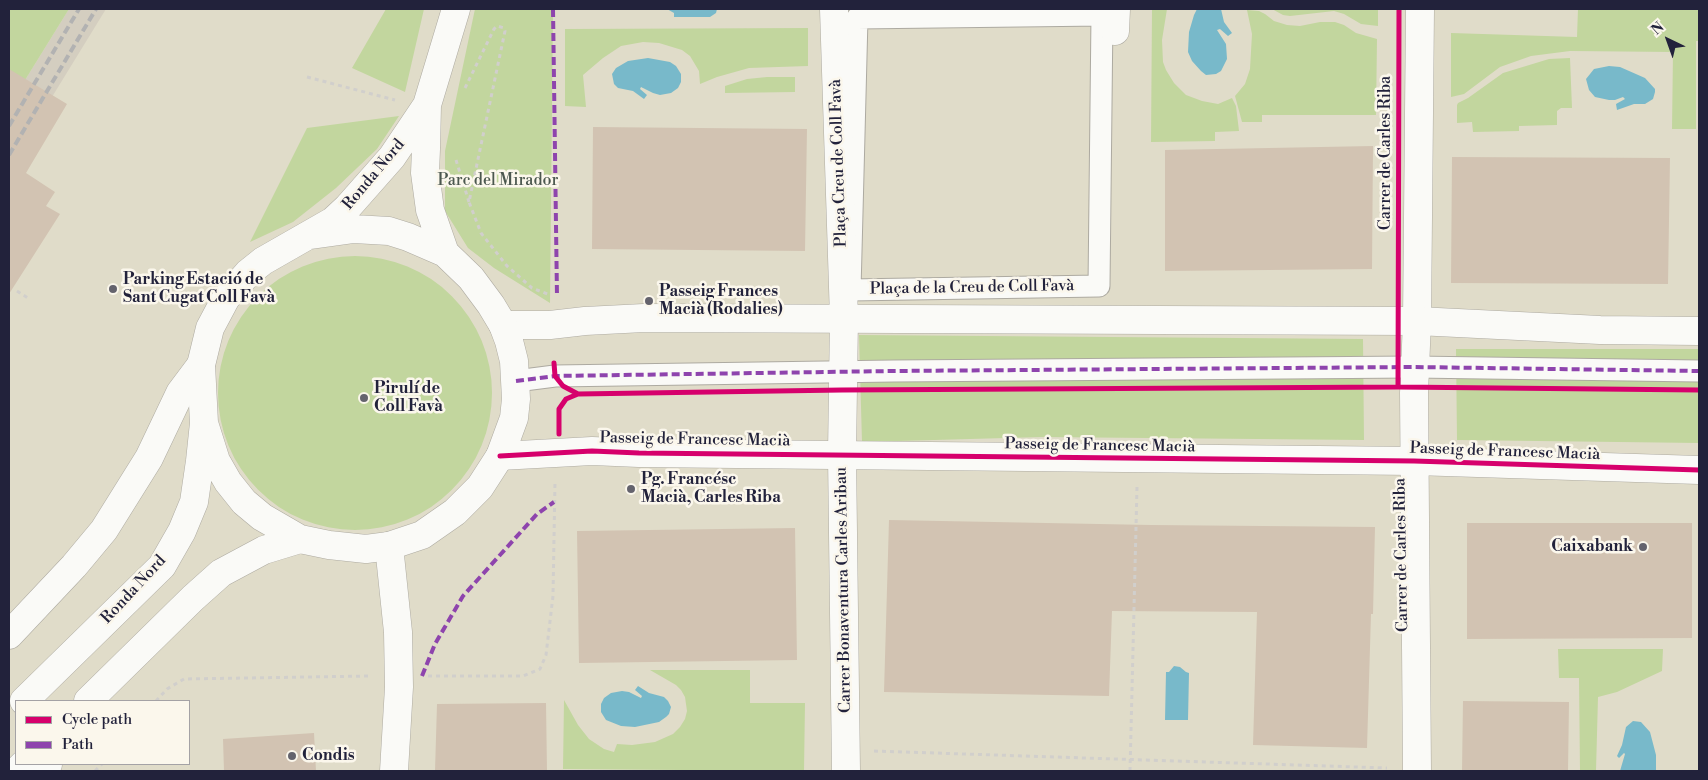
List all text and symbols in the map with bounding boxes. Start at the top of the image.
north arrow [1643,15,1693,65]
text: N [1648,18,1668,39]
street label: Carrer de Carles Riba [1376,76,1396,230]
street label: Plaça Creu de Coll Favà [826,79,852,247]
street label: Ronda Nord [339,136,409,214]
park label: Parc del Mirador [438,171,558,191]
place label: Parking Estació de Sant Cugat Coll Favà [123,270,275,308]
street label: Plaça de la Creu de Coll Favà [869,277,1075,299]
place label: Passeig Frances Macià (Rodalies) [659,282,783,320]
marker: Parking Estació de Sant Cugat Coll Favà [107,283,119,295]
marker: Passeig Frances Macià (Rodalies) [643,295,655,307]
place label: Pirulí de Coll Favà [374,379,443,417]
marker: Pirulí de Coll Favà [358,392,370,404]
street label: Passeig de Francesc Macià [600,429,790,451]
street label: Passeig de Francesc Macià [1005,435,1195,457]
street label: Passeig de Francesc Macià [1409,439,1601,465]
street label: Carrer Bonaventura Carles Aribau [832,467,856,713]
place label: Pg. Francésc Macià, Carles Riba [641,470,781,508]
street label: Carrer de Carles Riba [1391,478,1413,632]
marker: Pg. Francésc Macià, Carles Riba [625,483,637,495]
place label: Caixabank [1551,537,1633,557]
marker: Caixabank [1637,541,1649,553]
street label: Ronda Nord [97,552,171,628]
legend [15,700,190,765]
text: Cycle path [62,710,132,729]
text: Path [62,735,94,754]
place label: Condis [302,746,355,766]
marker: Condis [286,750,298,762]

